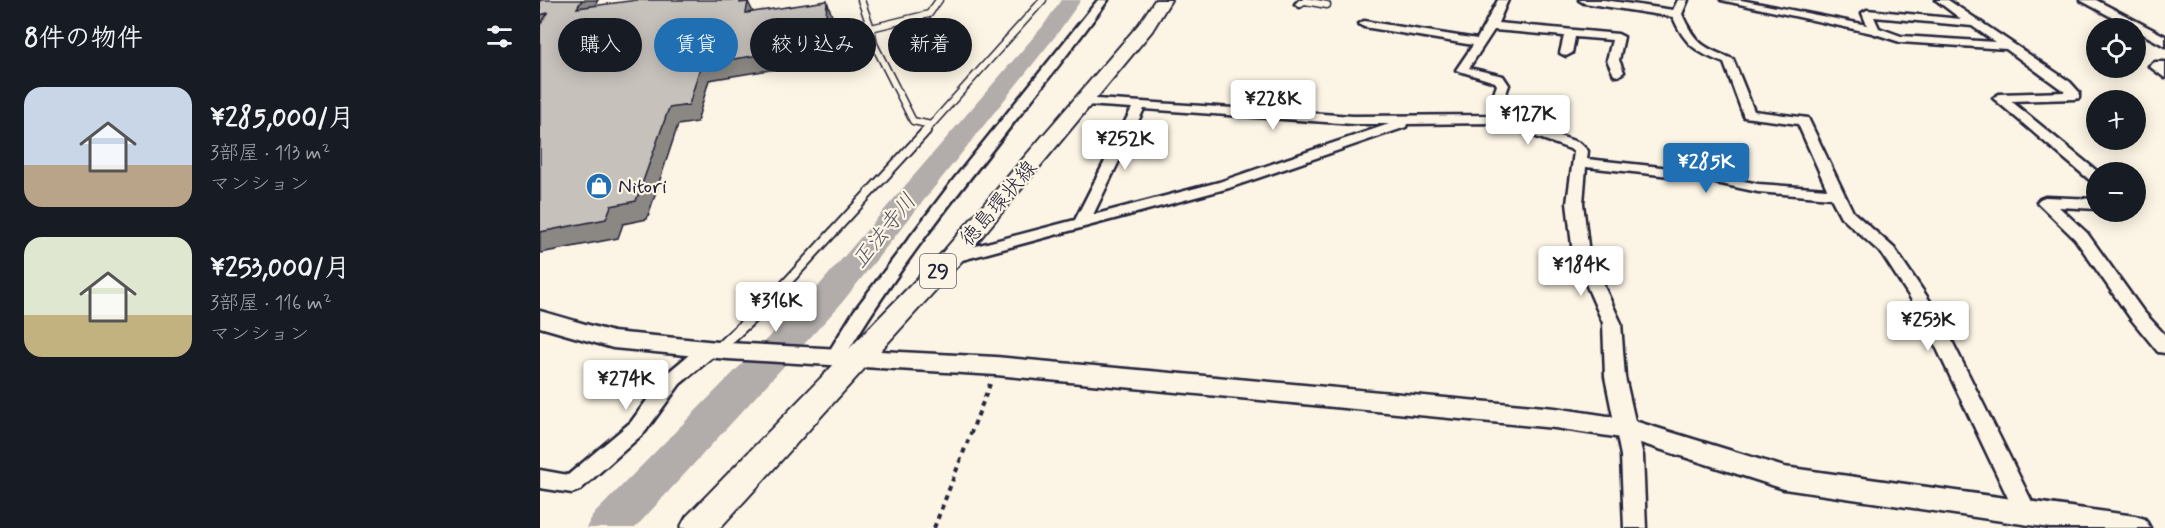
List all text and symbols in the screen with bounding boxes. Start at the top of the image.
chip: 購入 [558,18,642,72]
chip: 賃貸 [654,18,738,72]
chip: 絞り込み [750,18,876,72]
chip: 新着 [888,18,972,72]
map controls [2086,18,2146,222]
button: locate [2086,18,2146,78]
icon: filters [483,20,516,53]
text: 8件の物件 [24,22,143,56]
pin: ¥228K [1231,80,1315,131]
text: ¥228K [1245,86,1301,113]
button: + [2086,90,2146,150]
pin: ¥127K [1486,95,1570,146]
text: ¥127K [1500,101,1556,128]
text: ¥285,000/月 [210,102,354,136]
icon: home [72,111,144,183]
pin: ¥252K [1083,120,1167,171]
text: ¥252K [1096,126,1154,153]
text: 3部屋 · 113 m² [210,140,330,167]
pin: ¥285K [1664,143,1748,194]
text: ¥285K [1677,149,1735,176]
street label: 徳島環状線 [954,155,1044,252]
button: − [2086,162,2146,222]
text: マンション [210,171,309,198]
shop icon: Nitori [584,171,614,201]
place label: Nitori [618,173,667,201]
water label: 正法寺川 [846,188,923,274]
pin: ¥184K [1539,246,1623,297]
text: ¥253,000/月 [210,252,350,286]
text: ¥184K [1552,252,1610,279]
road number: 29 [920,254,956,288]
icon: home [72,261,144,333]
pin: ¥316K [734,282,818,333]
text: ¥316K [750,288,802,315]
text: 3部屋 · 116 m² [210,290,332,317]
pin: ¥253K [1886,301,1970,352]
text: ¥253K [1901,307,1955,334]
text: マンション [210,321,309,348]
pin: ¥274K [584,360,668,411]
text: ¥274K [597,366,655,393]

